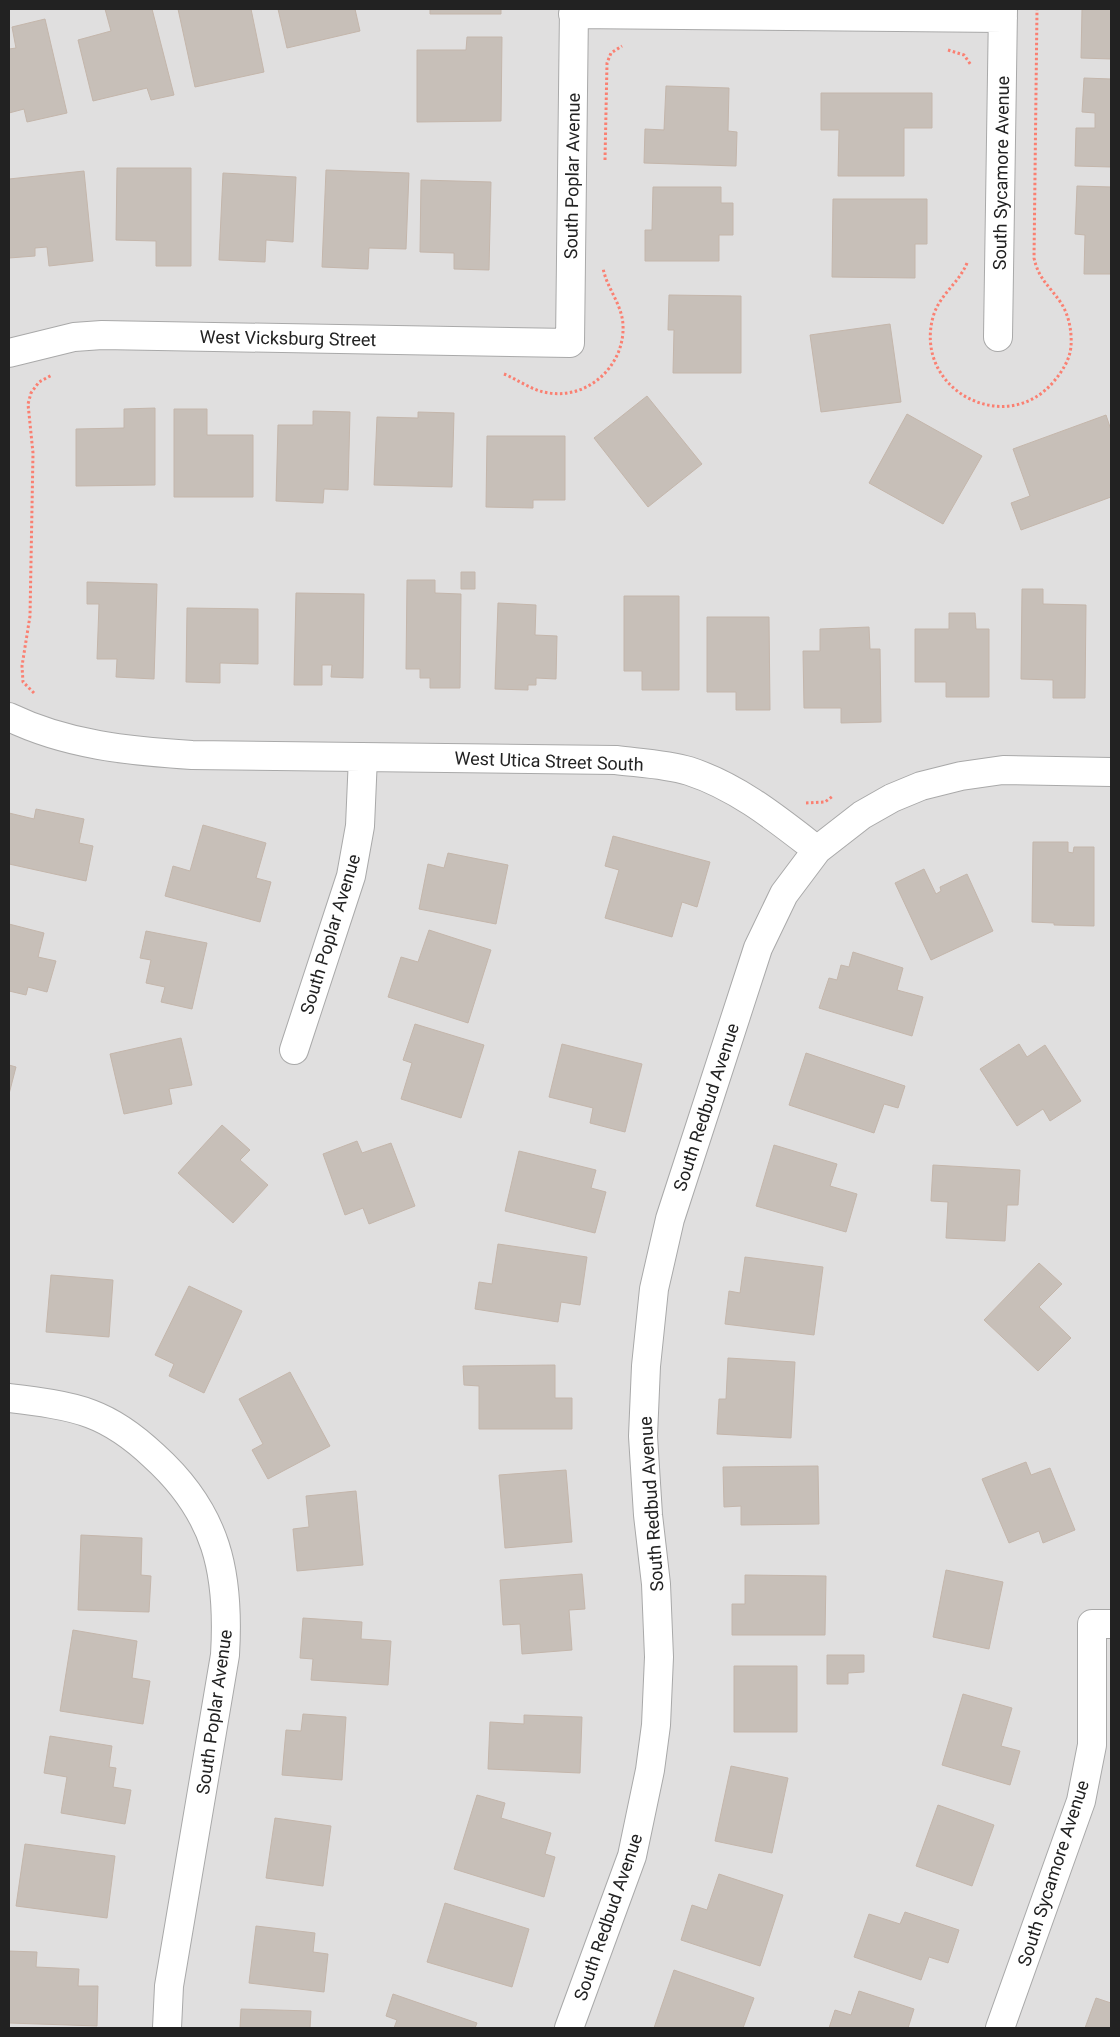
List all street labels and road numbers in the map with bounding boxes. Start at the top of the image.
street label: South Sycamore Avenue [989,76,1013,270]
street label: South Poplar Avenue [560,93,584,259]
street label: West Vicksburg Street [200,326,377,350]
street label: West Utica Street South [454,747,644,775]
street label: South Poplar Avenue [296,851,364,1017]
street label: South Redbud Avenue [669,1020,743,1194]
street label: South Redbud Avenue [634,1416,668,1592]
street label: South Poplar Avenue [192,1628,236,1796]
street label: South Sycamore Avenue [1013,1777,1093,1969]
street label: South Redbud Avenue [570,1831,646,2003]

